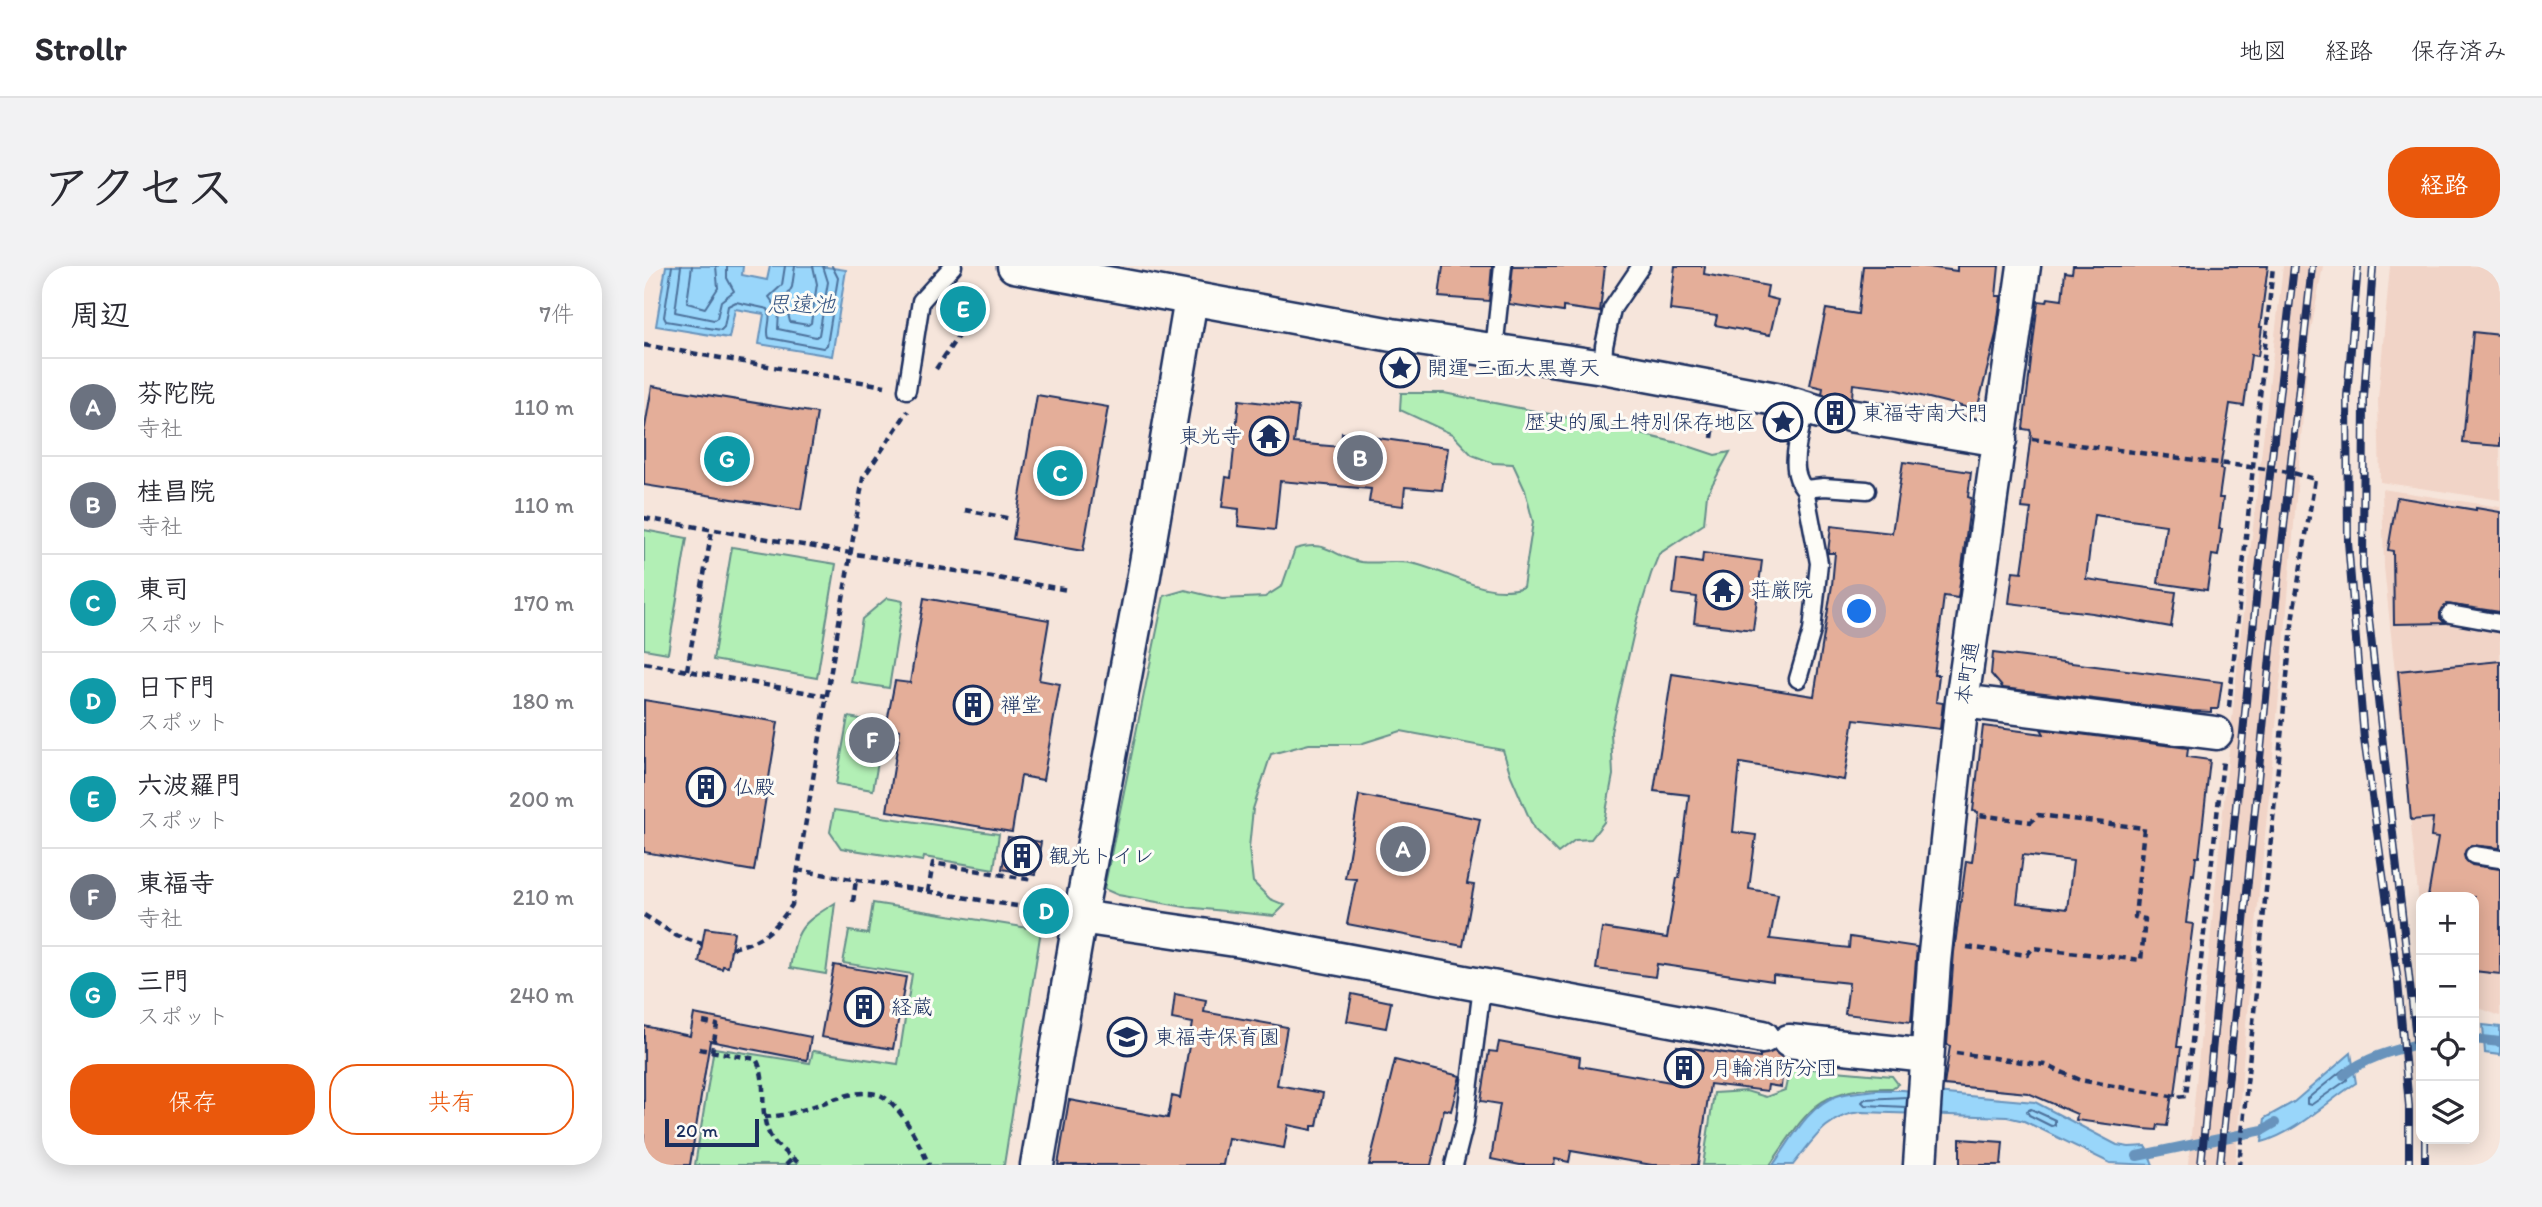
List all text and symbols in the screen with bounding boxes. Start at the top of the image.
text: Strollr [35,29,126,68]
text: 地図 [2239,36,2287,65]
text: 経路 [2325,36,2373,65]
text: 保存済み [2411,36,2507,65]
button: 経路 [2388,147,2500,218]
text: アクセス [42,157,235,216]
pin: E [940,283,986,335]
water label: 思遠池 [767,290,837,318]
text: 周辺 [70,296,130,333]
text: 7件 [540,300,574,328]
place icon: 開運 三面大黒尊天 [1379,347,1421,389]
place label: 開運 三面大黒尊天 [1427,355,1600,380]
text: 芬陀院 [137,377,215,409]
building icon: 東福寺南大門 [1814,392,1856,434]
text: A [86,393,100,421]
text: 110 m [514,393,574,421]
place label: 東福寺南大門 [1862,400,1988,425]
place icon: 歴史的風土特別保存地区 [1762,401,1804,443]
place label: 歴史的風土特別保存地区 [1525,409,1756,434]
text: 寺社 [137,414,183,442]
temple icon: 東光寺 [1248,415,1290,457]
place label: 東光寺 [1179,423,1242,448]
pin: B [1337,432,1383,484]
pin: G [704,433,750,485]
pin: C [1037,447,1083,499]
text: 桂昌院 [137,475,215,507]
text: B [86,491,100,519]
text: 110 m [514,491,574,519]
text: 寺社 [137,512,183,540]
temple icon: 荘厳院 [1702,569,1744,611]
text: 東司 [137,573,189,605]
place label: 荘厳院 [1750,577,1813,602]
text: C [86,589,100,617]
text: 170 m [513,589,574,617]
your location [1842,594,1876,628]
text: スポット [137,610,229,638]
street label: 本町通 [1950,640,1983,706]
text: 日下門 [137,671,215,703]
building icon: 禅堂 [952,684,994,726]
text: D [85,687,101,715]
text: 180 m [512,687,574,715]
place label: 禅堂 [1000,692,1042,717]
text: スポット [137,708,229,736]
pin: F [849,714,895,766]
building icon: 仏殿 [685,766,727,808]
text: 六波羅門 [137,769,241,801]
place label: 仏殿 [733,774,775,799]
text: E [87,785,99,813]
text: 200 m [509,785,574,813]
text: スポット [137,806,229,834]
pin: A [1380,823,1426,875]
building icon: 観光トイレ [1001,835,1043,877]
place label: 観光トイレ [1049,843,1154,868]
text: 東福寺 [137,867,215,899]
text: F [87,883,99,911]
text: 210 m [513,883,574,911]
pin: D [1023,885,1069,937]
map controls [2416,892,2479,1144]
button: + [2416,892,2479,955]
text: 寺社 [137,904,183,932]
button: − [2416,955,2479,1018]
text: 三門 [137,965,189,997]
text: G [85,981,101,1009]
text: 240 m [509,981,574,1009]
building icon: 経蔵 [843,986,885,1028]
place label: 経蔵 [891,994,933,1019]
text: スポット [137,1002,229,1030]
school or university icon: 東福寺保育園 [1106,1016,1148,1058]
button: locate [2416,1018,2479,1081]
place label: 東福寺保育園 [1154,1024,1280,1049]
building icon: 月輪消防分団 [1663,1047,1705,1089]
place label: 月輪消防分団 [1711,1055,1837,1080]
button: 保存 [70,1064,315,1135]
button: 共有 [329,1064,574,1135]
button: layers [2416,1081,2479,1144]
scale bar [665,1116,760,1148]
text: 20 m [676,1119,718,1142]

